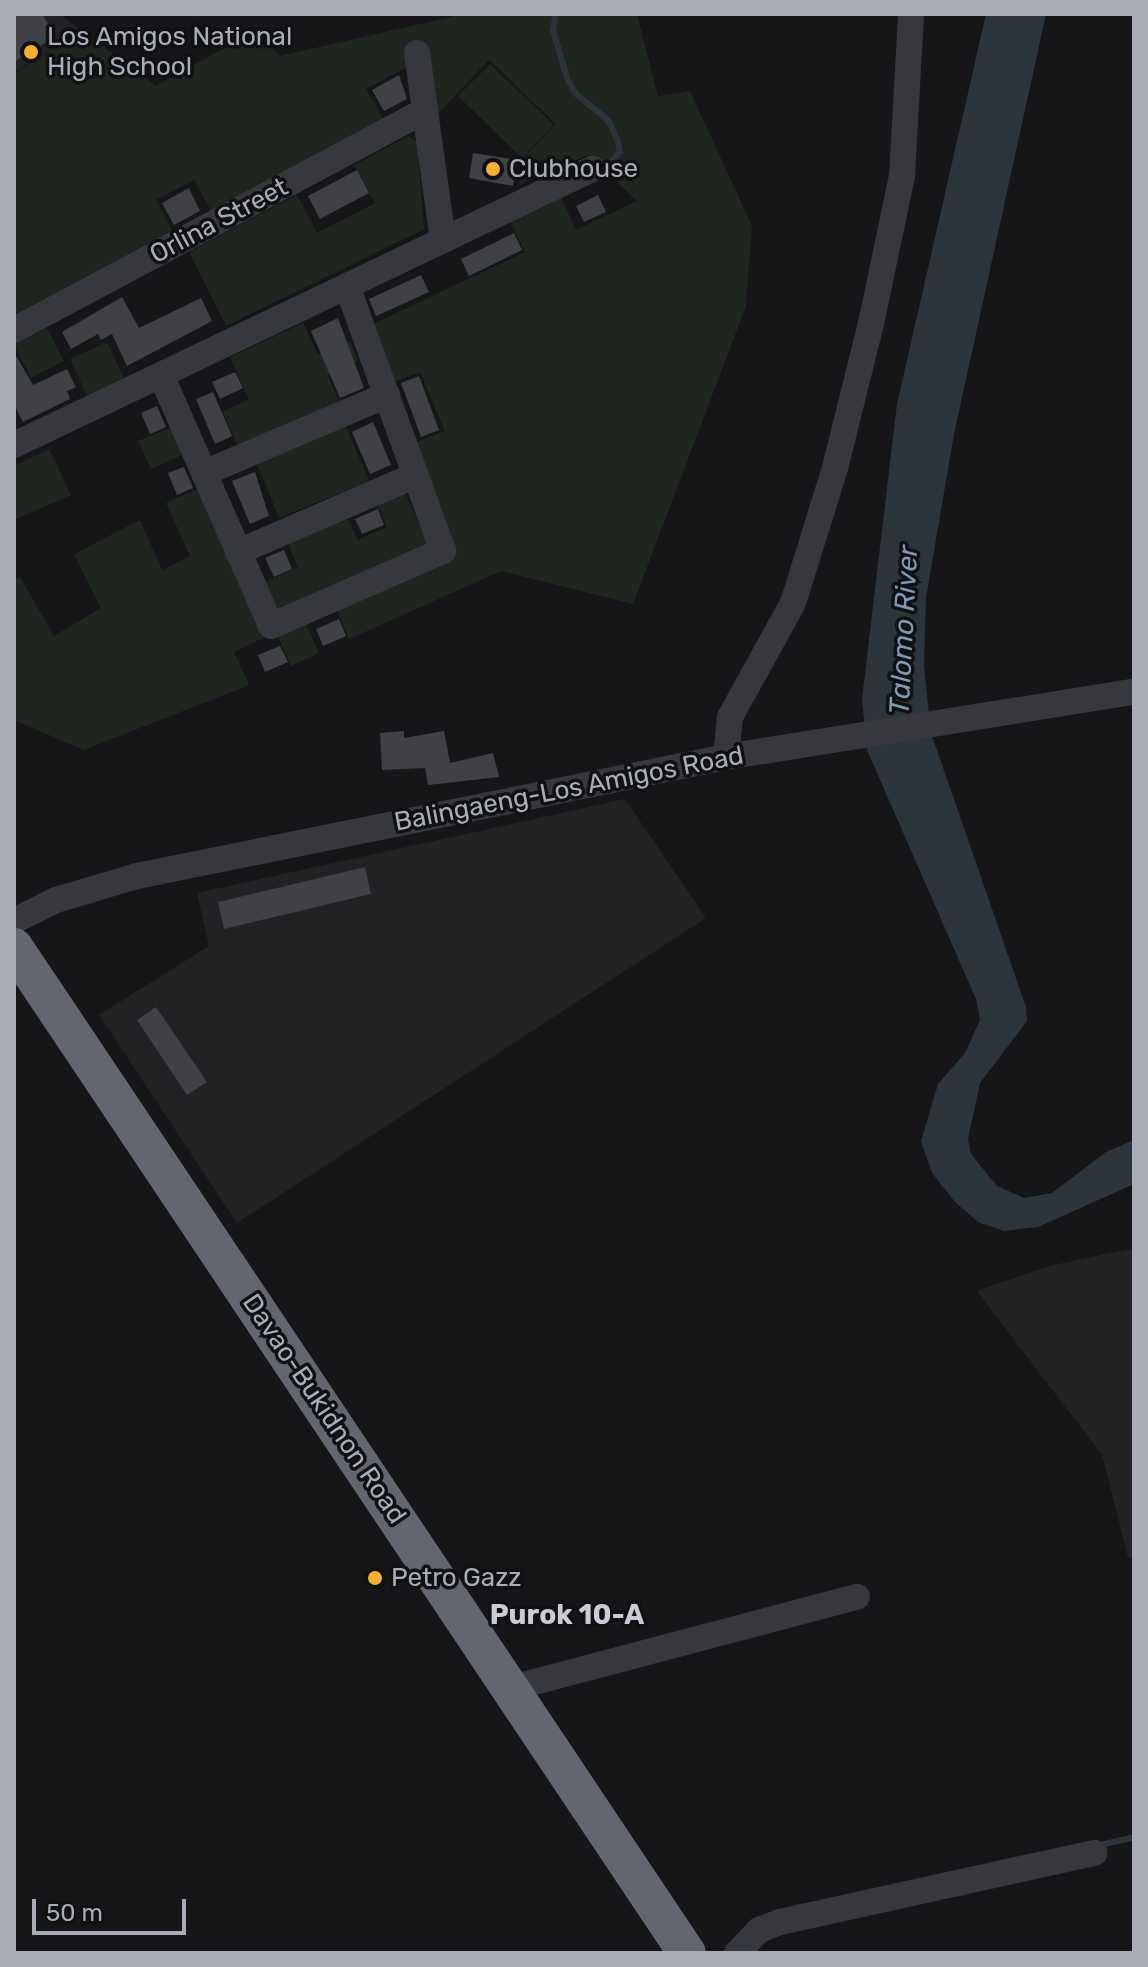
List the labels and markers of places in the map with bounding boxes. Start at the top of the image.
place label: Los Amigos National High School [47,21,293,82]
marker: Los Amigos National High School [22,43,40,61]
place label: Clubhouse [509,153,638,185]
marker: Clubhouse [484,160,502,178]
place label: Petro Gazz [391,1562,522,1594]
marker: Petro Gazz [366,1569,384,1587]

